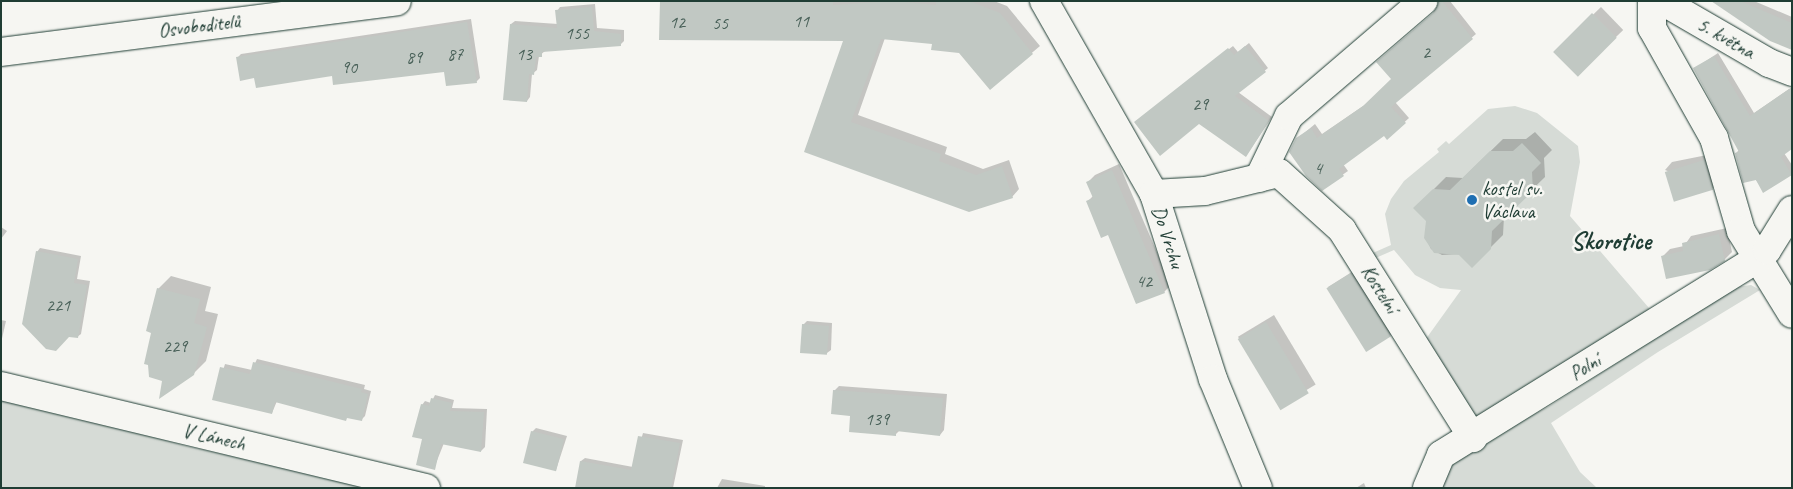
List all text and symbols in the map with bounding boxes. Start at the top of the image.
street label: Osvoboditelů [157,9,241,43]
house number: 11 [793,10,809,32]
house number: 12 [669,11,685,33]
house number: 55 [712,12,728,34]
street label: 5. května [1693,12,1759,64]
house number: 155 [565,22,589,44]
house number: 2 [1422,41,1430,63]
house number: 87 [447,43,463,65]
house number: 13 [516,43,532,65]
house number: 89 [406,46,422,68]
house number: 90 [341,56,357,78]
house number: 29 [1192,93,1208,115]
house number: 4 [1314,157,1322,179]
place label: kostel sv. Václava [1482,176,1542,223]
marker: kostel sv. Václava [1466,194,1478,206]
street label: Do Vrchu [1147,203,1189,271]
district label: Skorotice [1571,226,1651,256]
street label: Kostelní [1356,261,1404,317]
house number: 42 [1136,270,1152,292]
house number: 221 [46,294,70,316]
house number: 229 [163,335,187,357]
street label: Polní [1565,348,1605,386]
house number: 139 [865,408,889,430]
street label: V Lánech [180,418,248,456]

